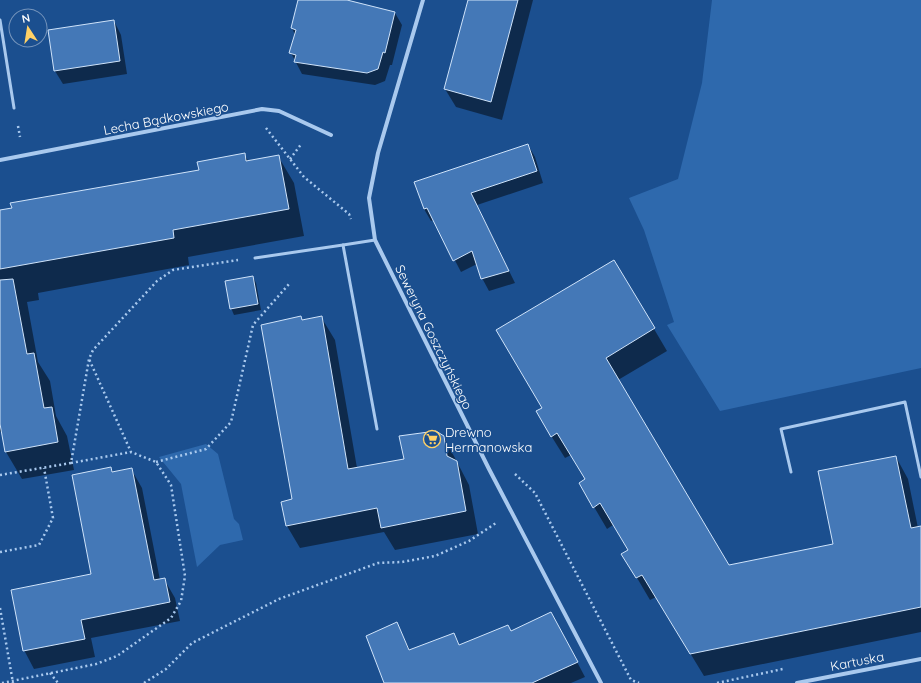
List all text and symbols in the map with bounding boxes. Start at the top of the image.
north arrow [8,8,48,48]
text: N [21,11,31,26]
street label: Lecha Bądkowskiego [102,98,230,138]
street label: Seweryna Goszczyńskiego [392,262,476,412]
place label: Drewno Hermanowska [445,424,532,455]
supermarket icon: Drewno Hermanowska [422,429,442,449]
street label: Kartuska [829,648,885,674]

